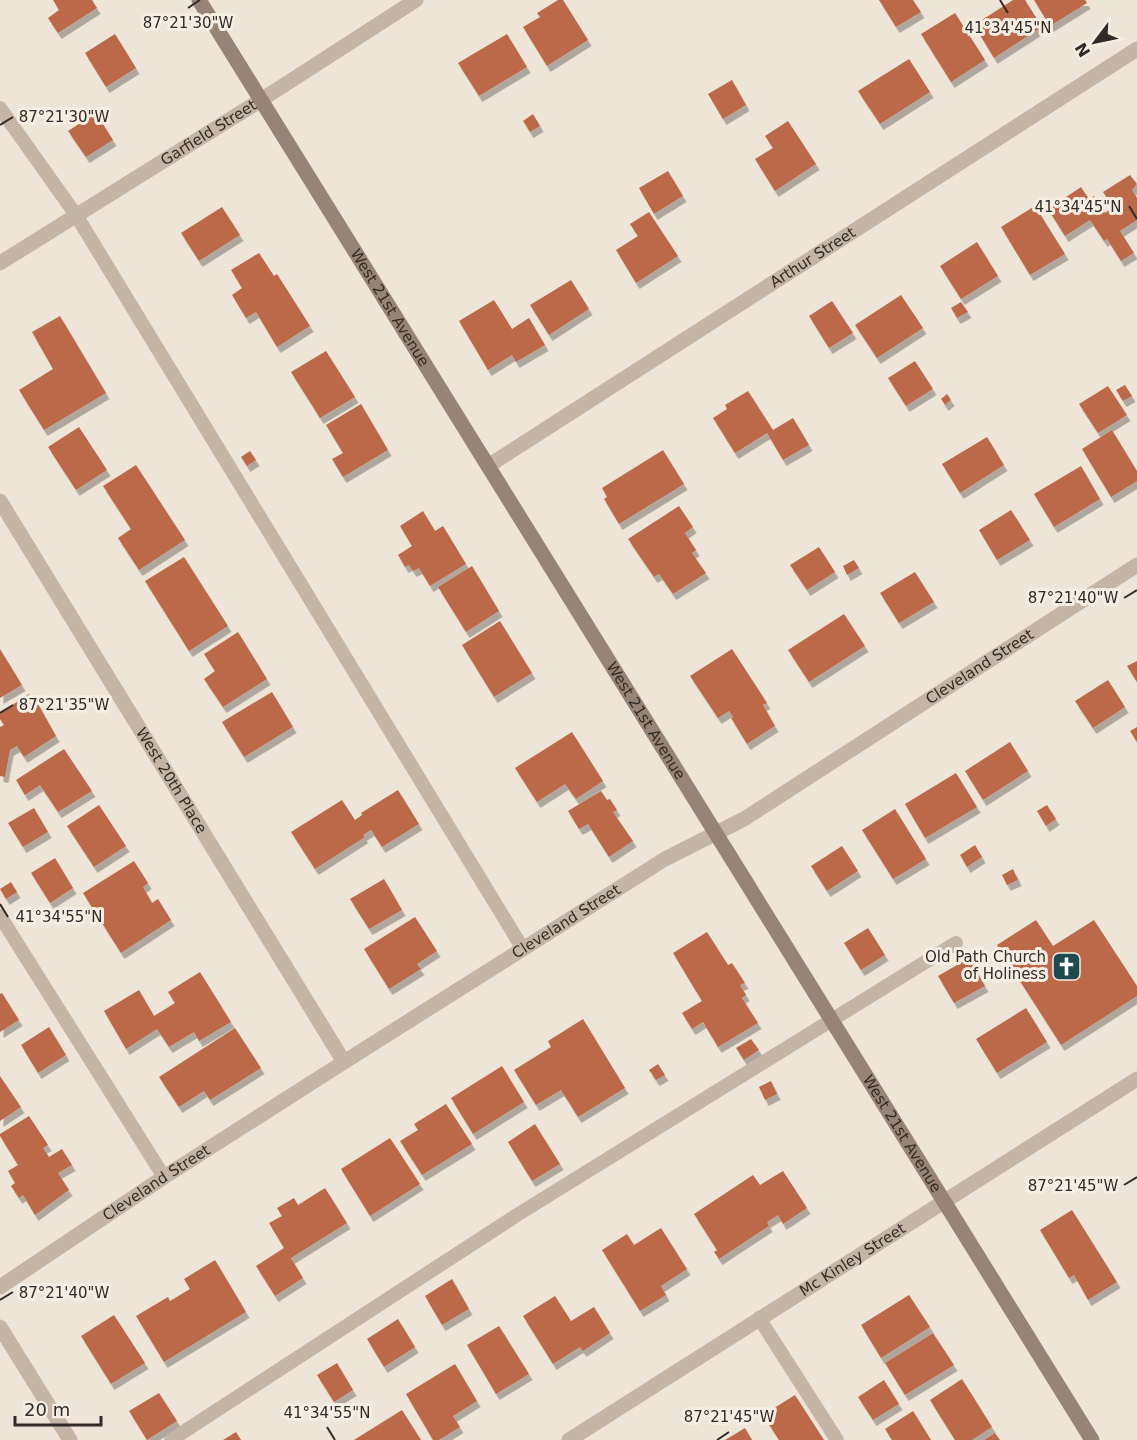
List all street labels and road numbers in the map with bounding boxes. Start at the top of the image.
street label: Garfield Street [157,96,260,169]
street label: Arthur Street [767,223,859,291]
street label: West 21st Avenue [347,246,433,370]
street label: Cleveland Street [922,625,1037,708]
street label: West 21st Avenue [603,659,689,783]
street label: West 20th Place [132,724,211,837]
street label: Cleveland Street [509,880,624,962]
street label: West 21st Avenue [859,1072,945,1196]
street label: Cleveland Street [99,1141,214,1225]
street label: Mc Kinley Street [796,1219,909,1300]

